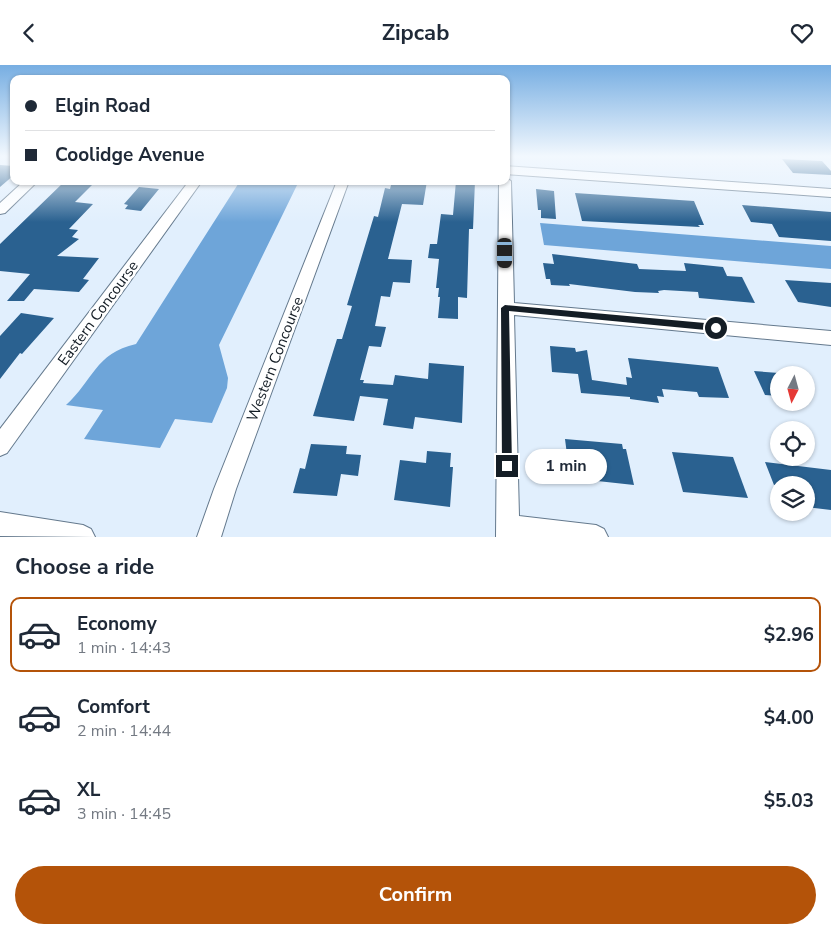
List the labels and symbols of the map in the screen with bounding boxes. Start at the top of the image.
car [497,238,512,268]
street label: Eastern Concourse [53,257,143,369]
street label: Western Concourse [242,294,308,424]
route start [705,317,727,339]
north arrow [770,366,815,411]
callout: 1 min [524,449,607,483]
route end [496,455,518,477]

